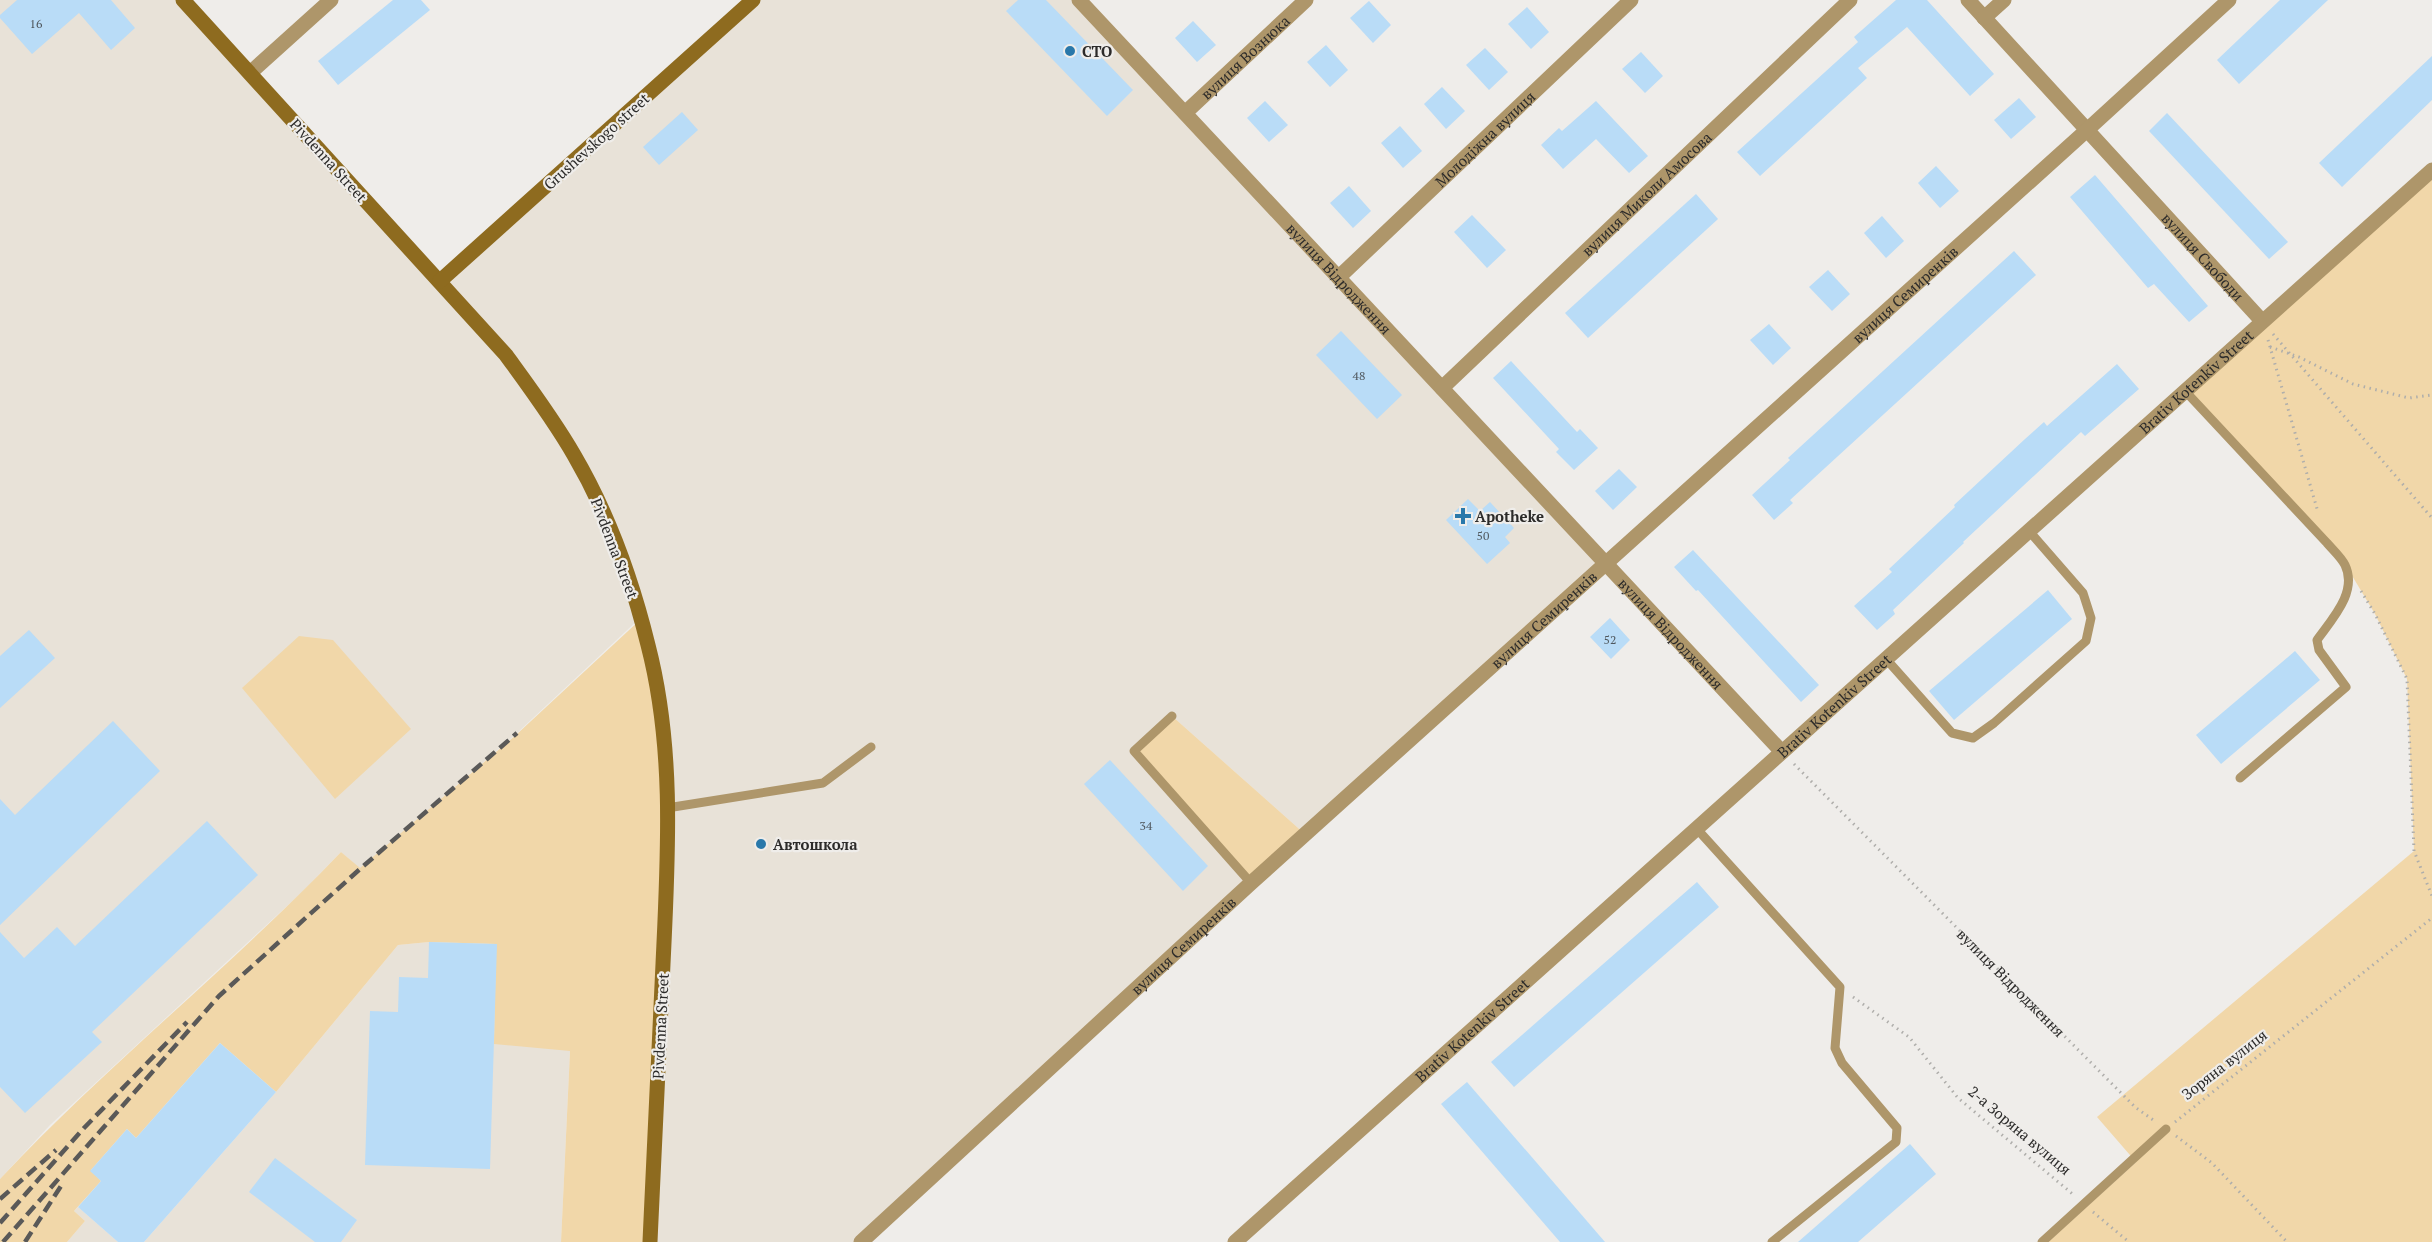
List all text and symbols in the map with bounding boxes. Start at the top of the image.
street label: вулиця Вознюка [1196,10,1294,103]
house number: 16 [30,16,43,31]
place label: СТО [1082,41,1112,61]
marker: СТО [1063,44,1077,58]
street label: Молодіжна вулиця [1430,86,1539,191]
street label: Grushevskogo street [539,88,653,194]
street label: Pivdenna Street [286,114,372,206]
street label: вулиця Миколи Амосова [1577,127,1716,260]
street label: вулиця Свободи [2157,208,2249,305]
street label: вулиця Відродження [1282,218,1396,338]
street label: вулиця Семиренків [1848,241,1962,347]
street label: Brativ Kotenkiv Street [2135,325,2258,438]
house number: 48 [1353,368,1365,383]
street label: Pivdenna Street [587,495,643,601]
place label: Apotheke [1475,506,1544,526]
marker: Apotheke [1456,509,1470,523]
house number: 50 [1477,528,1489,543]
street label: вулиця Семиренків [1486,566,1601,672]
street label: вулиця Відродження [1614,573,1728,693]
house number: 52 [1604,632,1616,647]
street label: Brativ Kotenkiv Street [1773,649,1896,762]
house number: 34 [1140,818,1153,833]
place label: Автошкола [773,834,858,854]
marker: Автошкола [754,837,768,851]
street label: вулиця Семиренків [1126,892,1240,999]
street label: вулиця Відродження [1953,924,2069,1041]
street label: Pivdenna Street [647,972,673,1079]
street label: Brativ Kotenkiv Street [1411,973,1534,1086]
street label: Зоряна вулиця [2177,1024,2271,1104]
street label: 2-а Зоряна вулиця [1964,1081,2076,1179]

